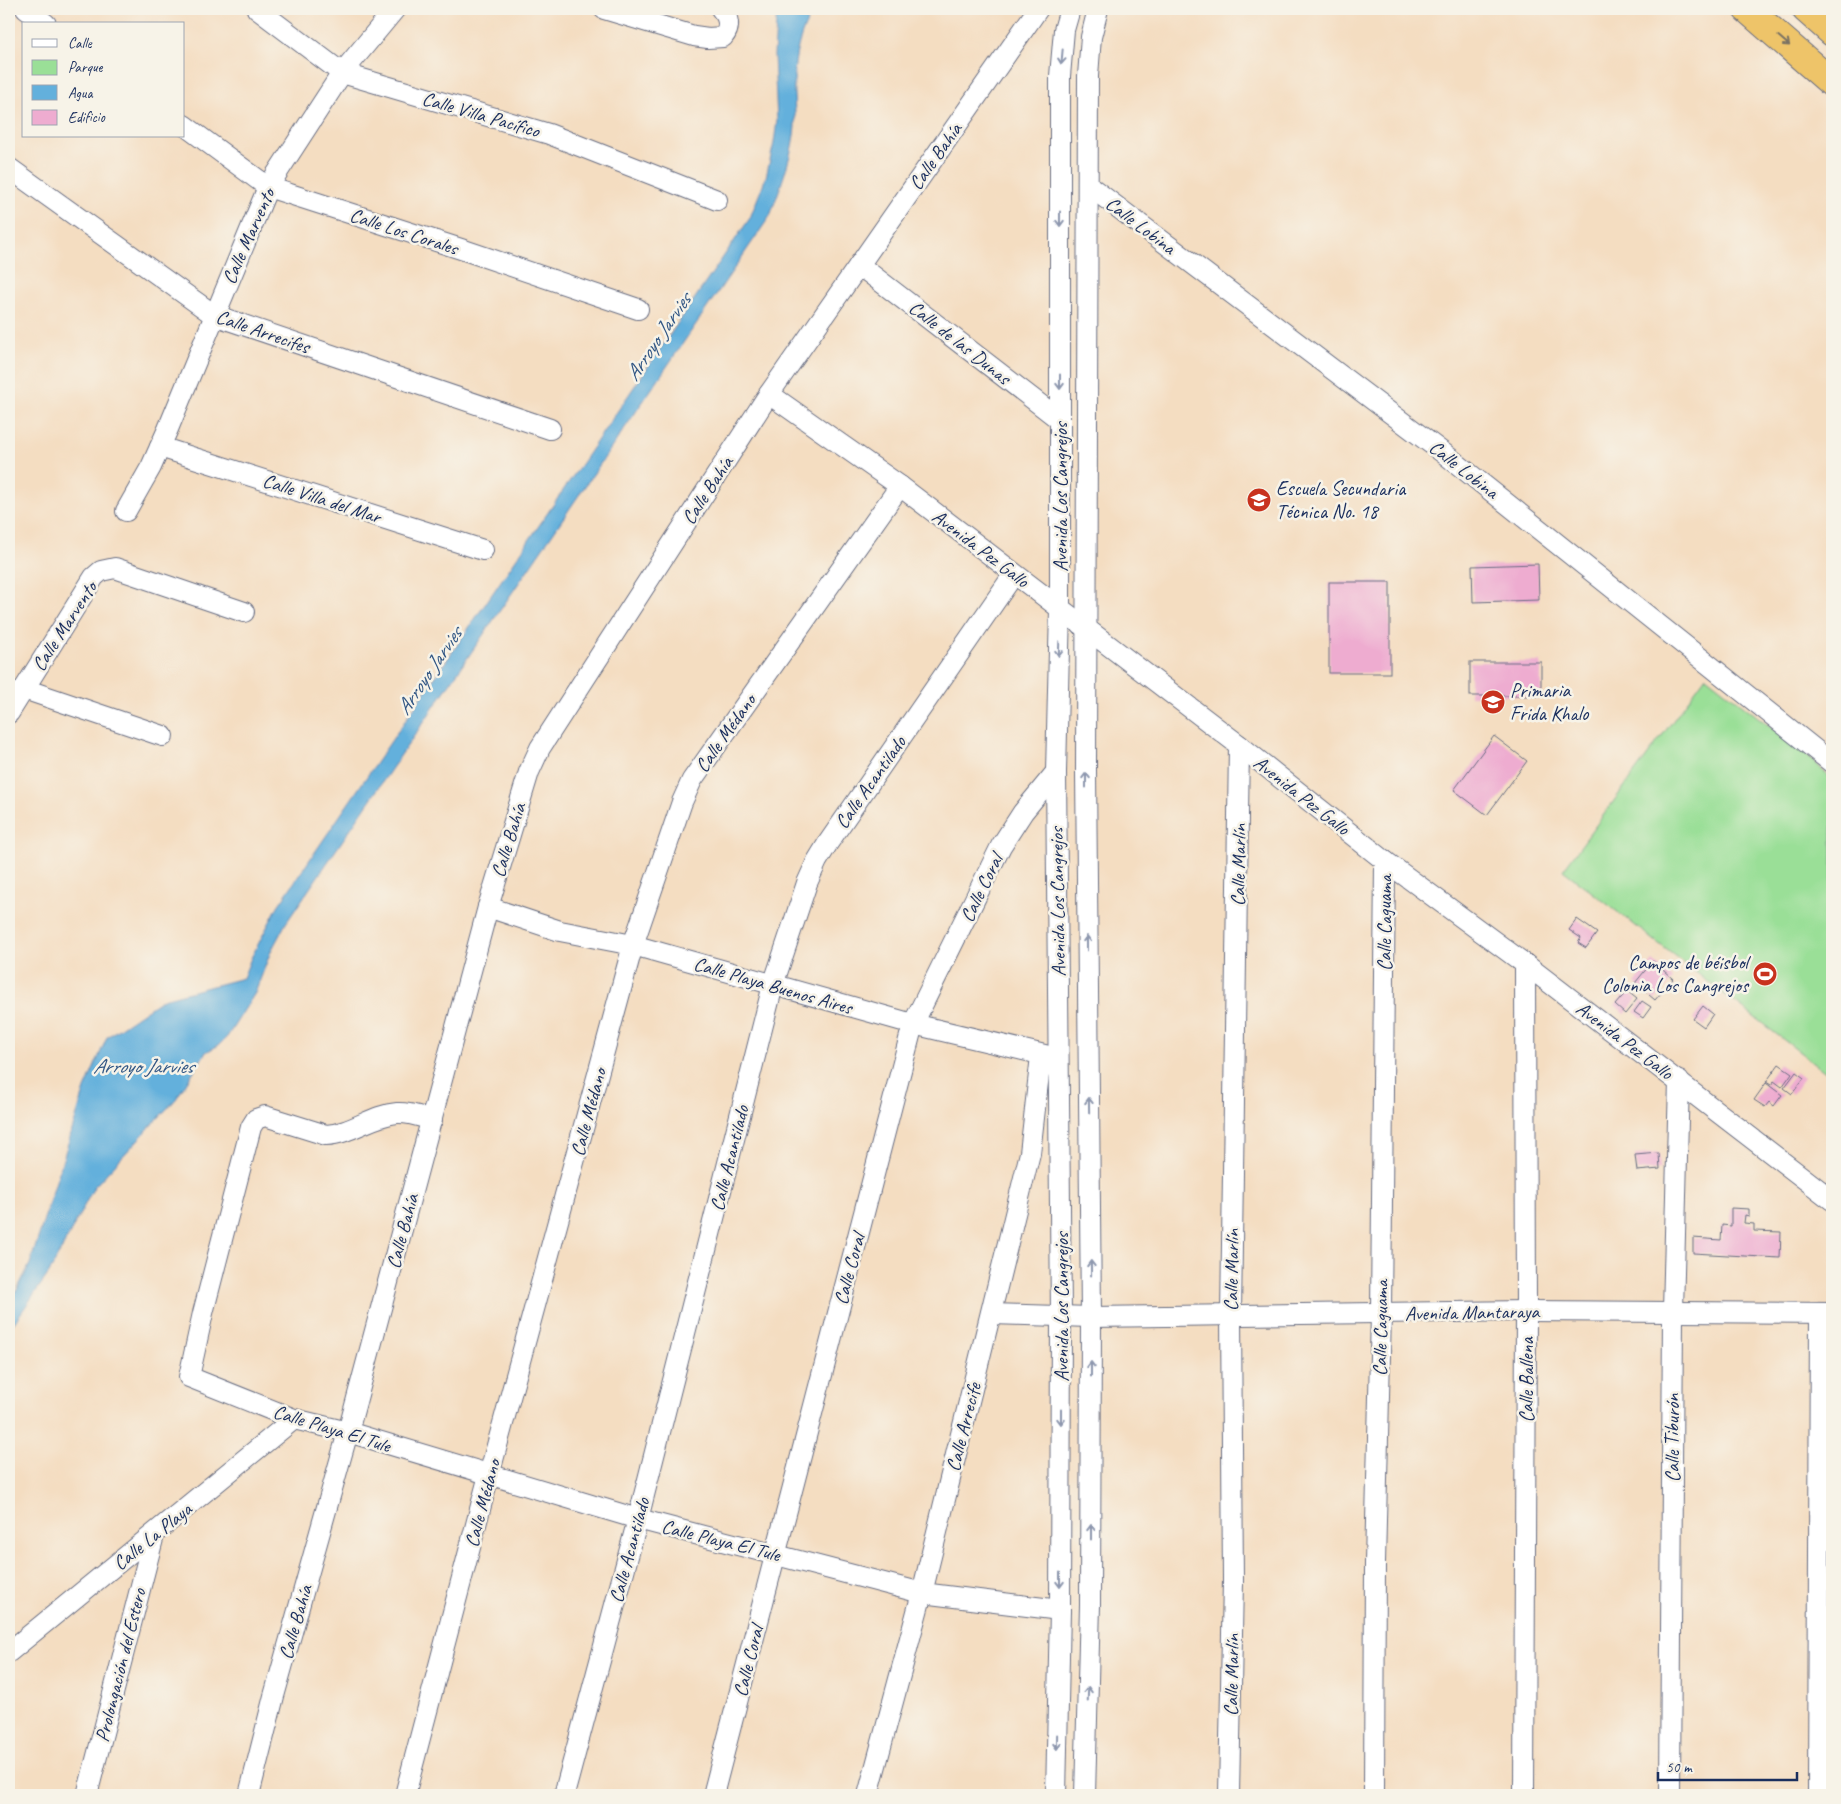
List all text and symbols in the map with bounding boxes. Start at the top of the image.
legend [22,22,185,138]
text: Calle [68,34,93,53]
one-way arrow [1777,35,1790,46]
one-way arrow [1057,48,1067,64]
text: Parque [68,58,104,77]
text: Agua [68,84,93,103]
street label: Calle Villa Pacífico [419,86,543,143]
text: Edificio [68,108,106,127]
street label: Calle Bahía [903,117,968,195]
street label: Calle Marvento [216,183,281,288]
street label: Calle Lobina [1101,191,1182,261]
street label: Calle Los Corales [347,202,463,261]
one-way arrow [1055,210,1065,227]
water label: Arroyo Jarvies [619,285,699,386]
street label: Calle de las Dunas [904,295,1017,391]
street label: Calle Arrecifes [213,304,315,360]
one-way arrow [1055,373,1065,389]
street label: Avenida Los Cangrejos [1048,420,1073,572]
street label: Calle Lobina [1424,435,1505,505]
street label: Calle Bahía [676,450,739,529]
street label: Calle Villa del Mar [260,468,386,530]
place label: Escuela Secundaria Técnica No. 18 [1276,476,1407,524]
school or university icon: Escuela Secundaria Técnica No. 18 [1246,487,1272,513]
street label: Avenida Pez Gallo [927,504,1035,594]
street label: Calle Marvento [26,575,104,676]
water label: Arroyo Jarvies [390,619,470,720]
one-way arrow [1054,640,1064,657]
place label: Primaria Frida Khalo [1510,678,1589,726]
street label: Calle Médano [689,688,763,777]
school or university icon: Primaria Frida Khalo [1480,689,1506,715]
street label: Calle Acantilado [829,730,912,834]
street label: Avenida Pez Gallo [1249,750,1355,841]
one-way arrow [1081,773,1091,789]
street label: Calle Bahía [485,799,532,880]
street label: Calle Marlín [1225,823,1252,906]
street label: Avenida Los Cangrejos [1044,825,1071,977]
street label: Calle Coral [954,847,1010,926]
street label: Calle Caguama [1372,873,1397,971]
one-way arrow [1082,935,1092,952]
place label: Campos de béisbol Colonia Los Cangrejos [1602,950,1752,998]
street label: Calle Playa Buenos Aires [691,951,857,1021]
sports icon: Campos de béisbol Colonia Los Cangrejos [1752,961,1778,987]
street label: Avenida Pez Gallo [1571,996,1679,1086]
water label: Arroyo Jarvies [93,1053,197,1079]
street label: Calle Médano [565,1064,613,1159]
one-way arrow [1084,1098,1094,1114]
street label: Calle Acantilado [704,1102,755,1213]
street label: Calle Bahía [381,1190,425,1271]
street label: Calle Coral [828,1227,872,1307]
street label: Calle Marlín [1218,1228,1245,1311]
street label: Avenida Los Cangrejos [1049,1230,1074,1382]
one-way arrow [1086,1260,1096,1276]
street label: Calle Caguama [1367,1278,1394,1376]
street label: Avenida Mantaraya [1405,1299,1541,1326]
street label: Calle Ballena [1514,1336,1539,1423]
one-way arrow [1086,1361,1096,1378]
street label: Calle Arrecife [940,1379,987,1474]
street label: Calle Tiburón [1660,1393,1685,1482]
street label: Calle Playa El Tule [270,1399,395,1459]
one-way arrow [1056,1409,1066,1425]
street label: Calle Médano [459,1455,507,1550]
street label: Calle Acantilado [603,1494,656,1605]
street label: Calle La Playa [108,1496,198,1576]
street label: Calle Playa El Tule [659,1514,784,1568]
one-way arrow [1086,1524,1095,1540]
one-way arrow [1055,1572,1065,1588]
street label: Calle Bahía [273,1581,318,1662]
street label: Prolongación del Estero [89,1585,152,1744]
street label: Calle Coral [728,1620,770,1699]
street label: Calle Marlín [1218,1633,1245,1716]
one-way arrow [1083,1686,1092,1702]
one-way arrow [1052,1734,1062,1750]
scale bar [1658,1749,1797,1781]
text: 50 m [1666,1758,1693,1777]

